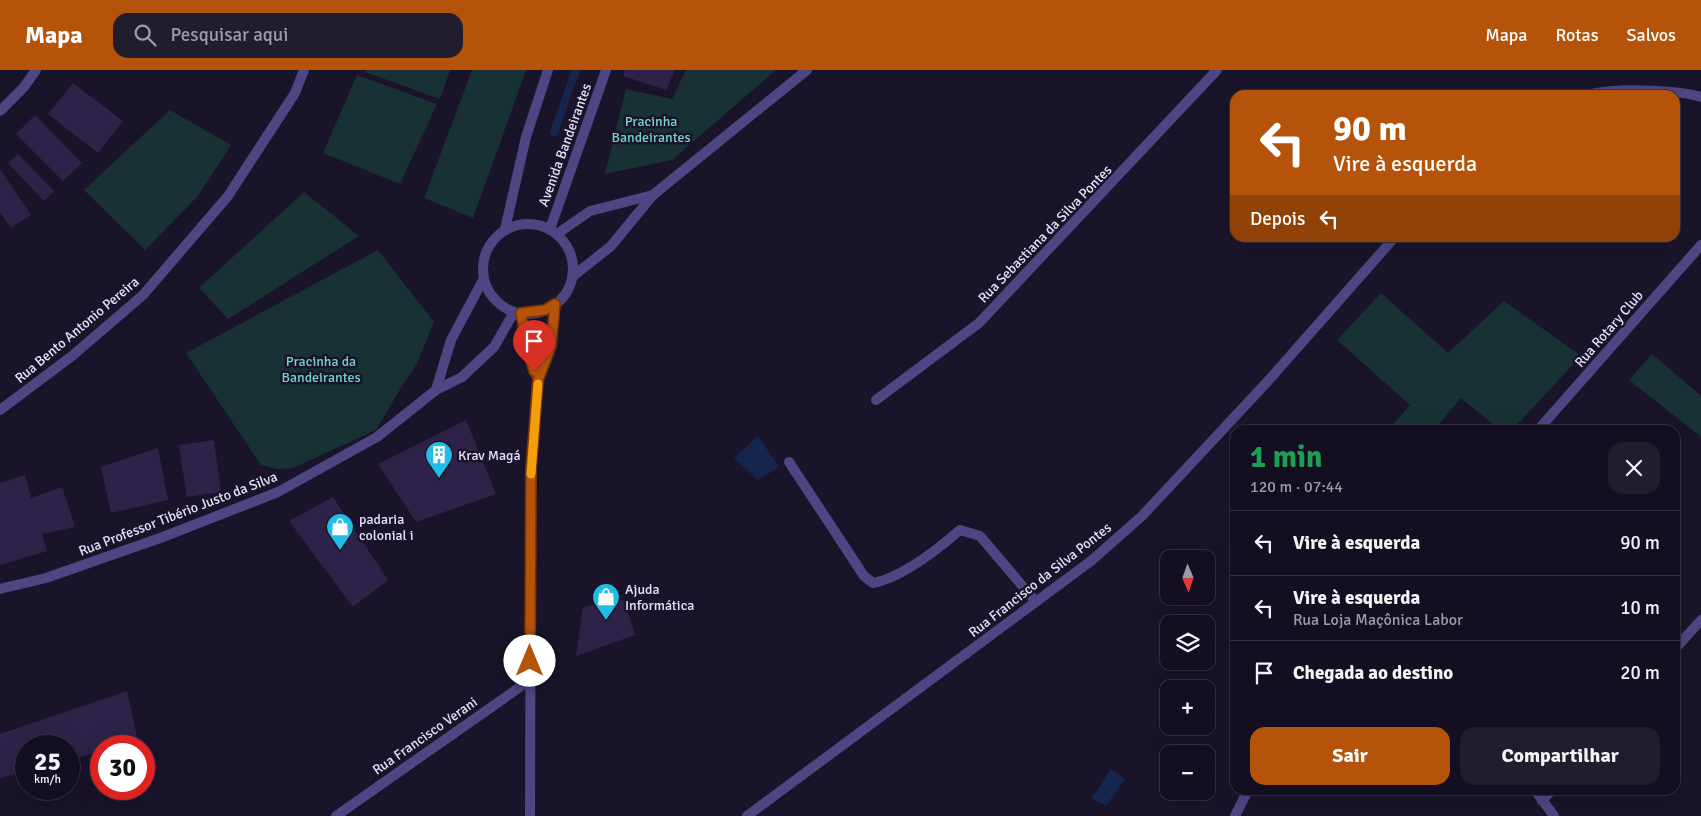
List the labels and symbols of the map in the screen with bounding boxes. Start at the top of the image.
street label: Avenida Bandeirantes [535,81,595,209]
park label: Pracinha Bandeirantes [611,113,691,146]
street label: Rua Sebastiana da Silva Pontes [975,162,1115,306]
street label: Rua Bento Antonio Pereira [12,273,142,387]
street label: Rua Rotary Club [1571,287,1647,371]
pin [513,320,555,371]
park label: Pracinha da Bandeirantes [281,353,361,386]
building icon: Krav Magá [424,440,454,479]
place label: Krav Magá [458,447,521,464]
street label: Rua Professor Tibério Justo da Silva [76,468,280,560]
place label: padaria colonial i [359,511,414,544]
shop icon: padaria colonial i [325,512,355,551]
street label: Rua Francisco da Silva Pontes [965,519,1115,641]
north arrow [1160,550,1215,605]
place label: Ajuda Informática [625,581,694,614]
shop icon: Ajuda Informática [591,582,621,621]
position arrow [503,634,555,686]
street label: Rua Francisco Verani [369,693,481,779]
speed limit sign: 30 [90,735,155,800]

